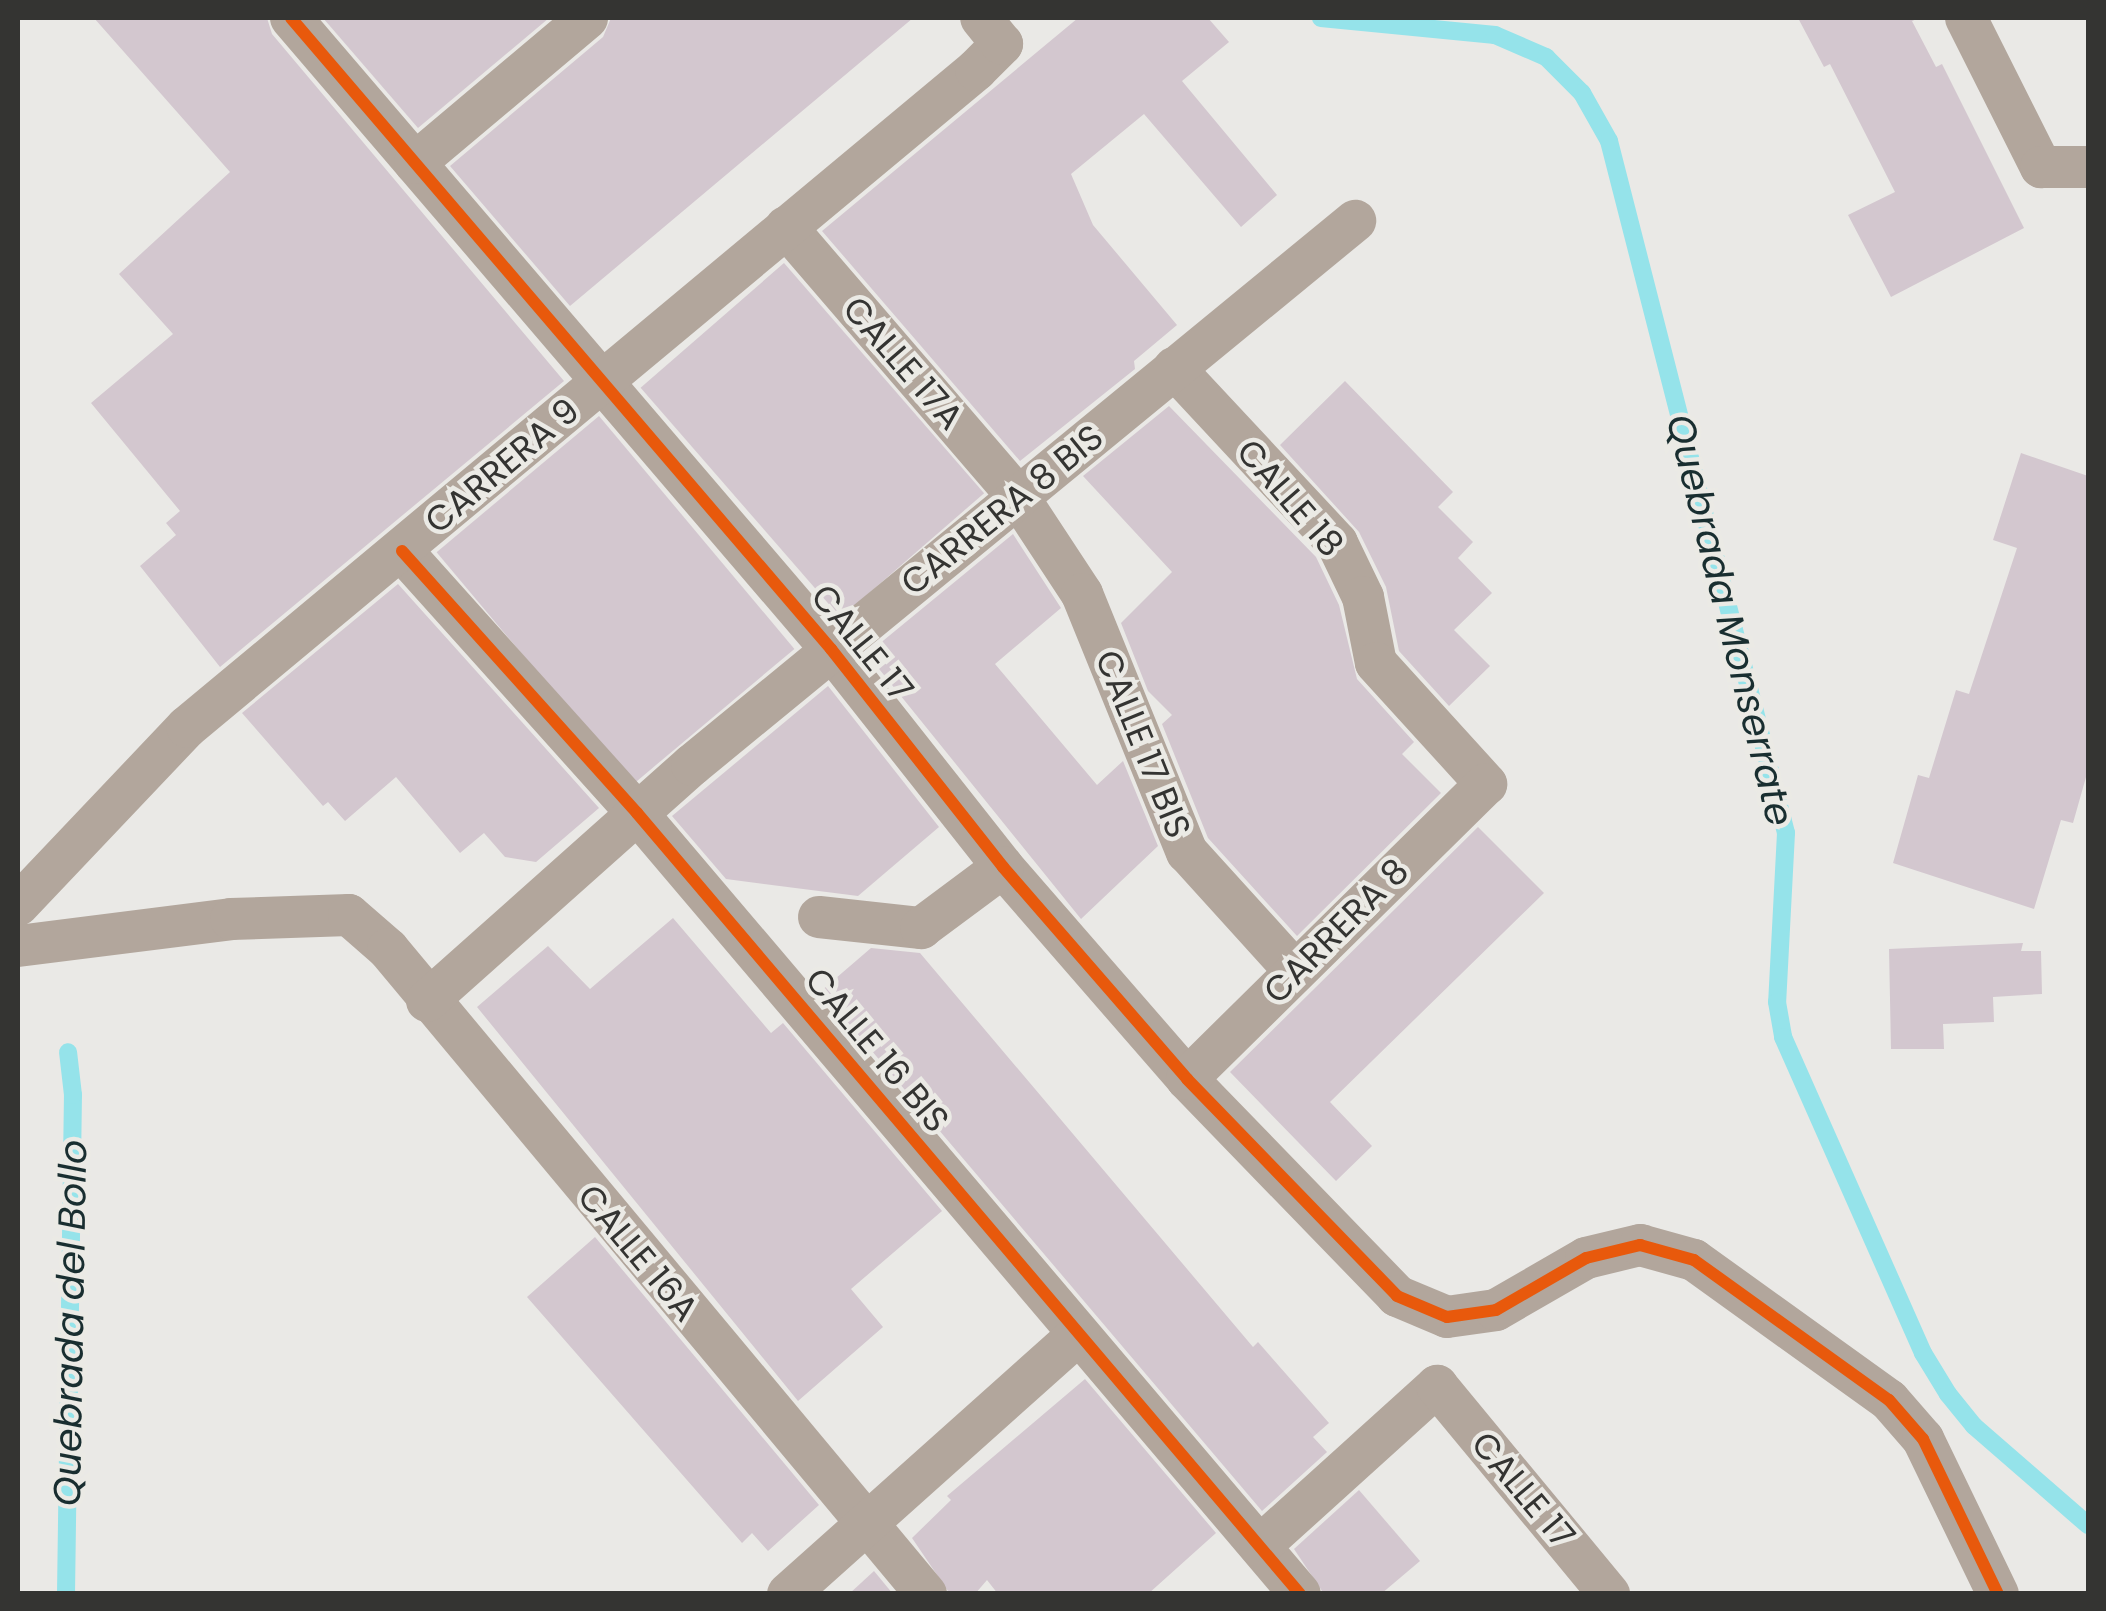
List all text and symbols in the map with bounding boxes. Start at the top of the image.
street label: CALLE 17A [834,288,972,438]
street label: CARRERA 9 [417,390,587,542]
water label: Quebrada Monserrate [1657,410,1803,830]
street label: CARRERA 8 BIS [893,416,1111,604]
street label: CALLE 18 [1228,431,1352,565]
street label: CALLE 17 [802,576,922,710]
street label: CALLE 17 BIS [1086,644,1200,844]
street label: CARRERA 8 [1255,850,1417,1012]
street label: CALLE 16 BIS [796,959,958,1141]
water label: Quebrada del Bollo [44,1139,96,1507]
street label: CALLE 16A [569,1176,707,1330]
street label: CALLE 17 [1462,1423,1584,1557]

